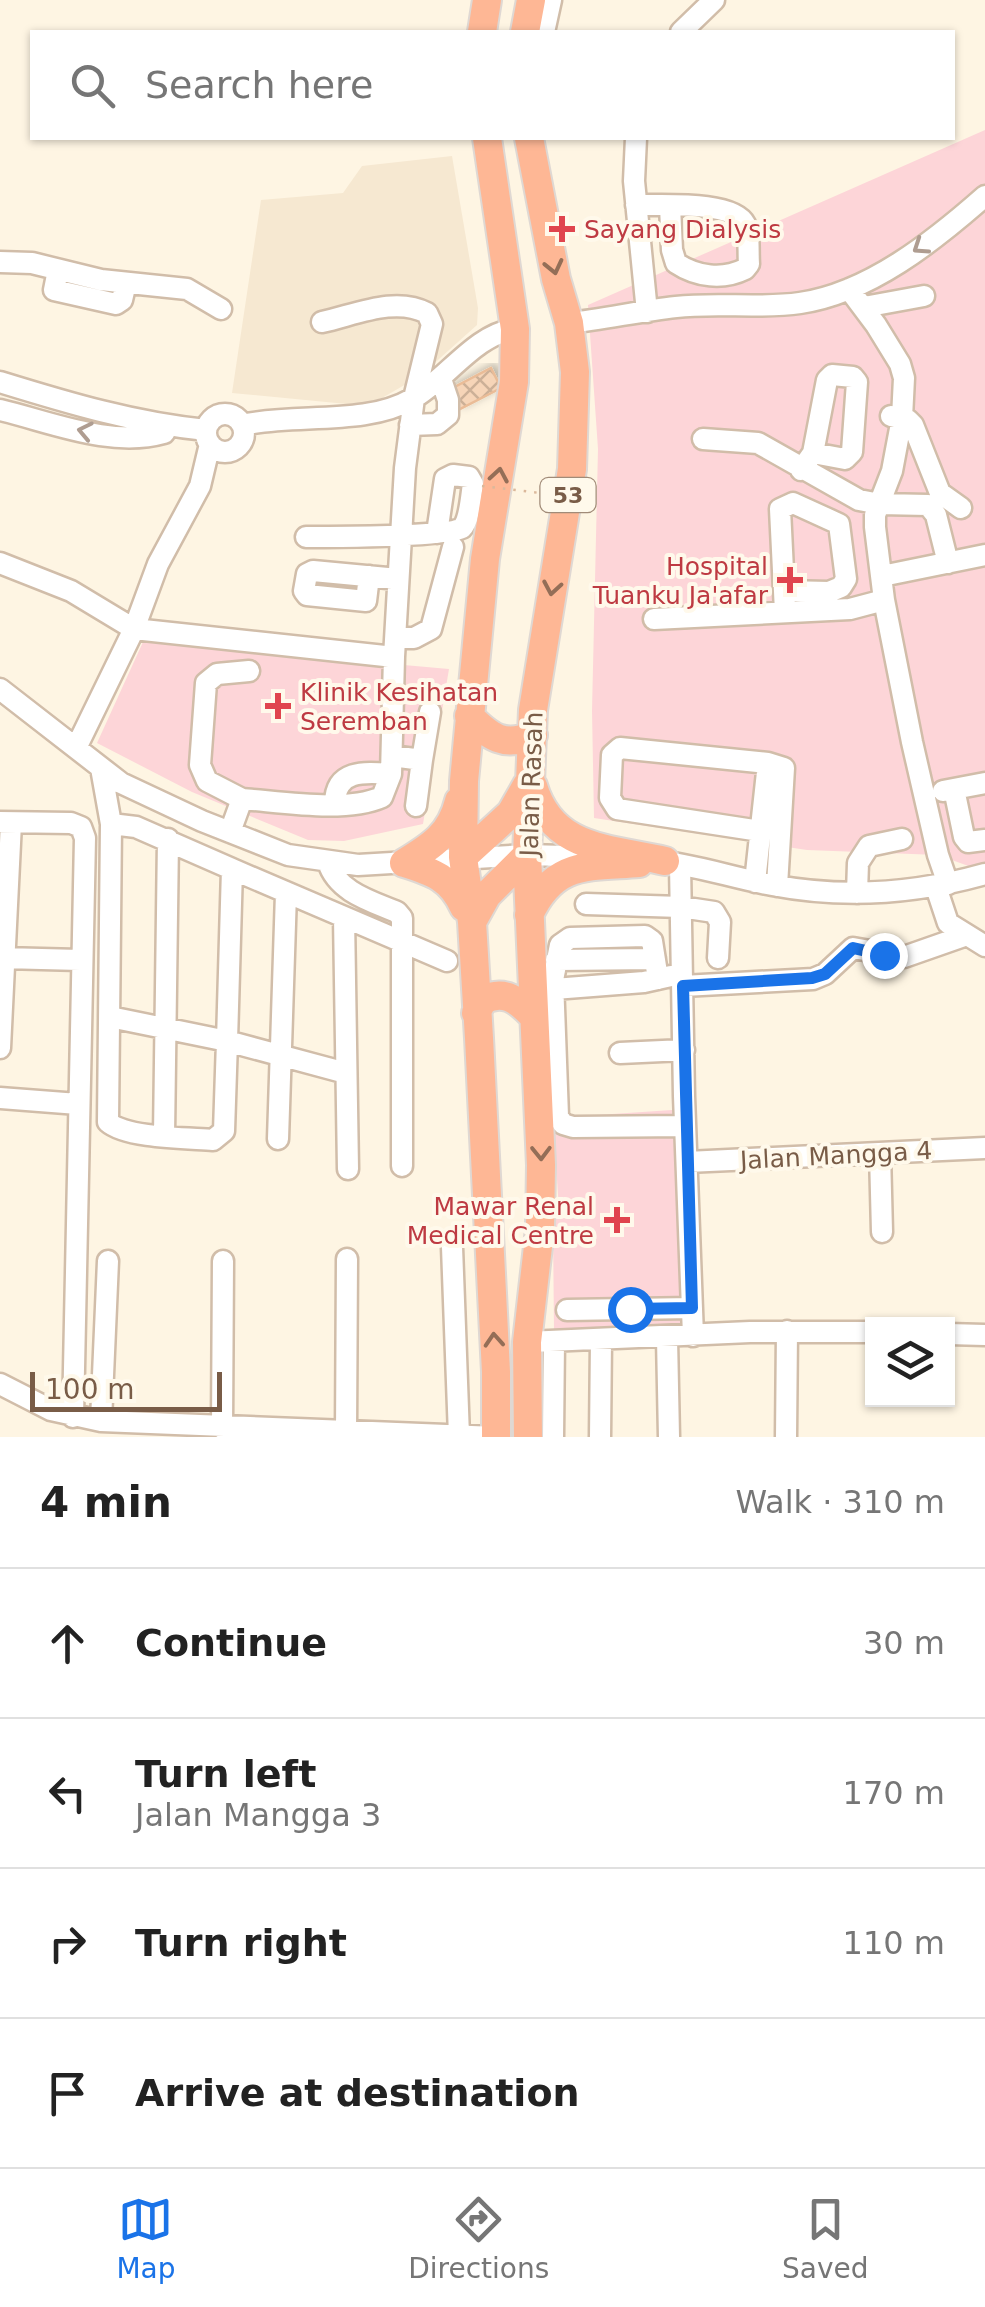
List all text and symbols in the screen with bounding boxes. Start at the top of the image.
search box [30,30,955,140]
icon: search [65,58,120,113]
text: Search here [145,63,373,107]
place label: Sayang Dialysis [584,215,781,244]
marker: Sayang Dialysis [549,216,575,242]
one-way arrow [912,234,930,253]
one-way arrow [542,259,563,276]
one-way arrow [77,421,94,442]
one-way arrow [488,467,509,483]
road number: 53 [540,478,596,512]
place label: Hospital Tuanku Ja'afar [592,552,769,610]
marker: Hospital Tuanku Ja'afar [777,567,803,593]
one-way arrow [542,580,563,597]
place label: Klinik Kesihatan Seremban [300,678,498,736]
marker: Klinik Kesihatan Seremban [265,693,291,719]
street label: Jalan Rasah [514,711,549,859]
route end [862,933,908,979]
street label: Jalan Mangga 4 [737,1136,933,1175]
one-way arrow [530,1146,551,1162]
place label: Mawar Renal Medical Centre [407,1192,594,1250]
marker: Mawar Renal Medical Centre [604,1207,630,1233]
route start [608,1287,654,1333]
map controls [865,1317,955,1407]
button: layers [865,1317,955,1407]
one-way arrow [484,1331,506,1347]
scale bar [30,1367,222,1412]
text: 100 m [45,1373,135,1406]
text: 4 min [40,1478,172,1527]
text: Walk · 310 m [735,1483,945,1521]
icon: ahead [40,1616,95,1671]
text: Continue [135,1621,327,1665]
text: 30 m [863,1624,945,1662]
text: Turn left [135,1752,316,1796]
icon: left [40,1766,95,1821]
text: 170 m [843,1774,945,1812]
text: Jalan Mangga 3 [135,1796,381,1834]
icon: right [40,1916,95,1971]
text: Turn right [135,1921,347,1965]
text: 110 m [843,1924,945,1962]
icon: arrive [40,2066,95,2121]
text: Arrive at destination [135,2071,580,2115]
tab: Map [116,2192,175,2285]
tab: Directions [408,2192,549,2285]
tab: Saved [782,2192,869,2285]

